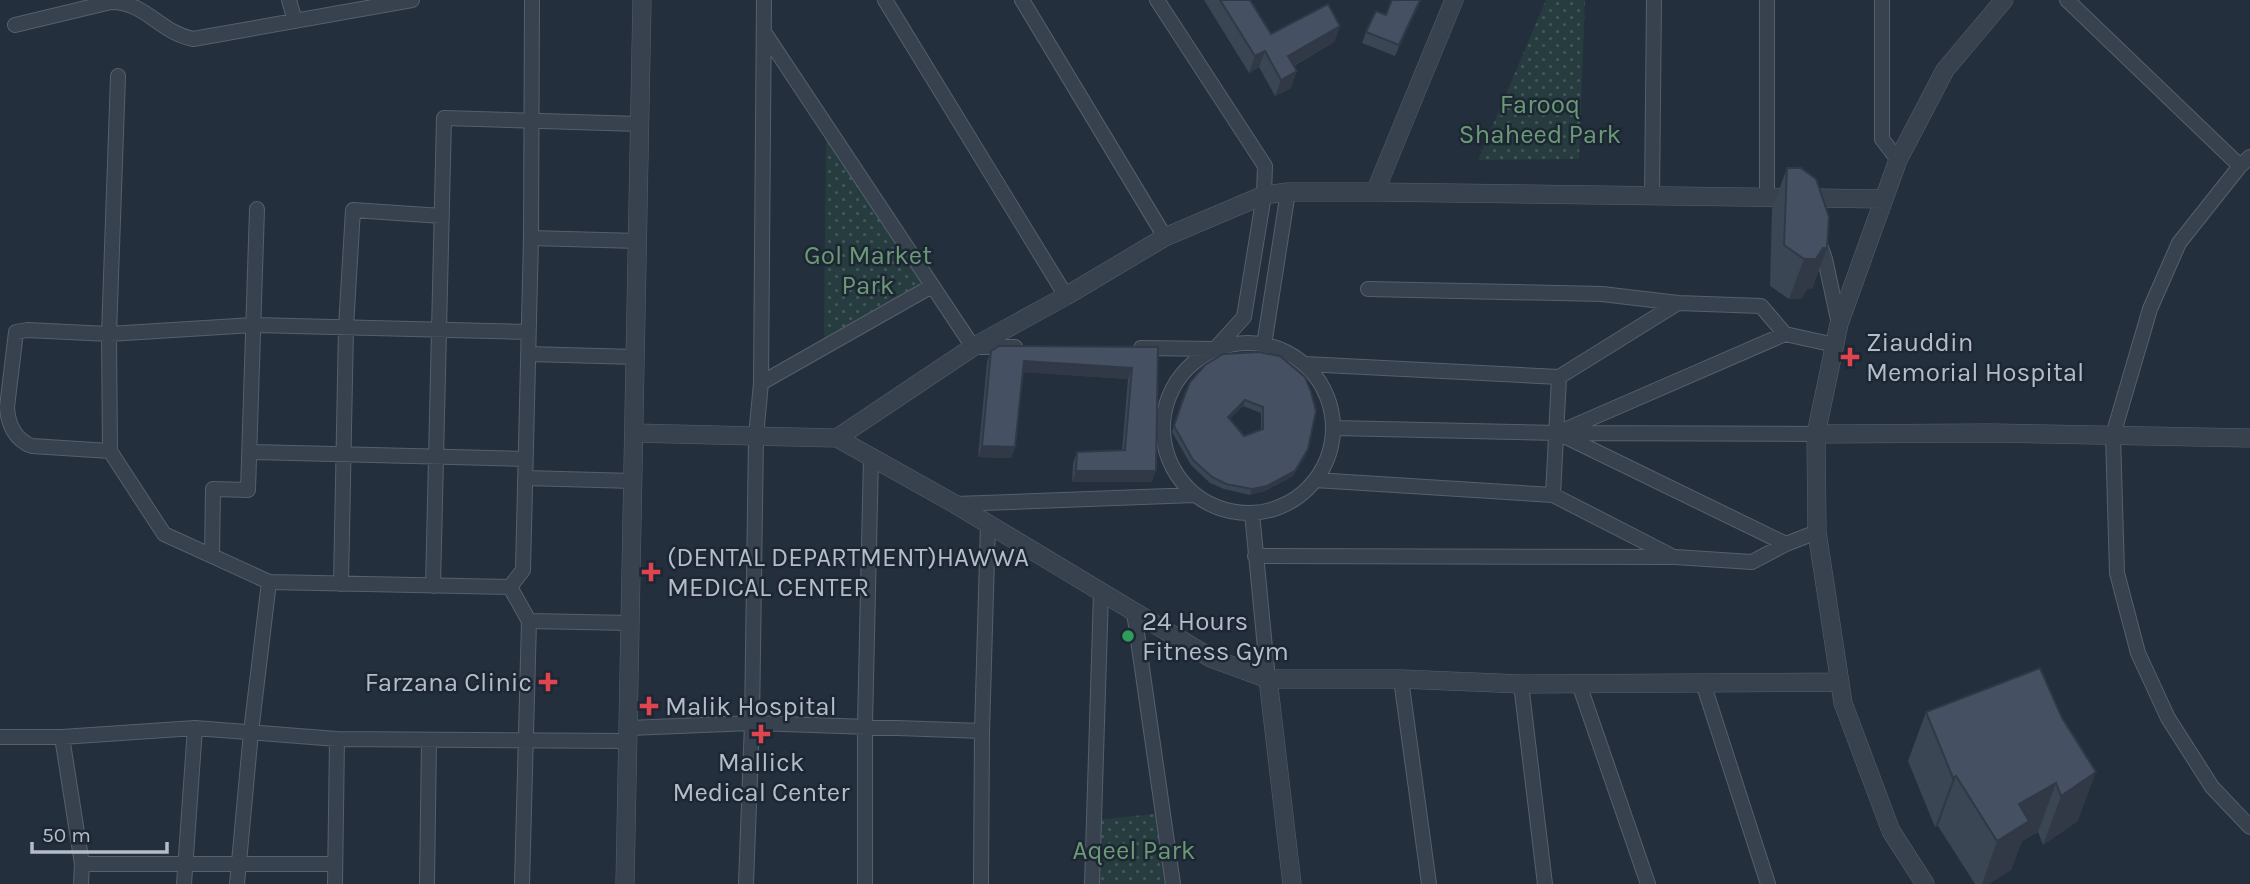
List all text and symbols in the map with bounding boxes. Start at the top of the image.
park label: Farooq Shaheed Park [1459,89,1621,150]
park label: Gol Market Park [804,240,932,301]
place label: Ziauddin Memorial Hospital [1866,327,2084,388]
marker: Ziauddin Memorial Hospital [1840,347,1860,367]
place label: (DENTAL DEPARTMENT)HAWWA MEDICAL CENTER [667,542,1029,603]
marker: (DENTAL DEPARTMENT)HAWWA MEDICAL CENTER [641,562,661,582]
place label: 24 Hours Fitness Gym [1142,606,1289,667]
marker: 24 Hours Fitness Gym [1120,628,1136,644]
place label: Farzana Clinic [365,667,532,698]
marker: Farzana Clinic [538,672,558,692]
place label: Malik Hospital [665,691,837,722]
marker: Malik Hospital [639,696,659,716]
marker: Mallick Medical Center [751,724,771,744]
place label: Mallick Medical Center [672,747,850,808]
scale bar [32,810,166,854]
text: 50 m [42,823,91,847]
park label: Aqeel Park [1072,835,1196,866]

